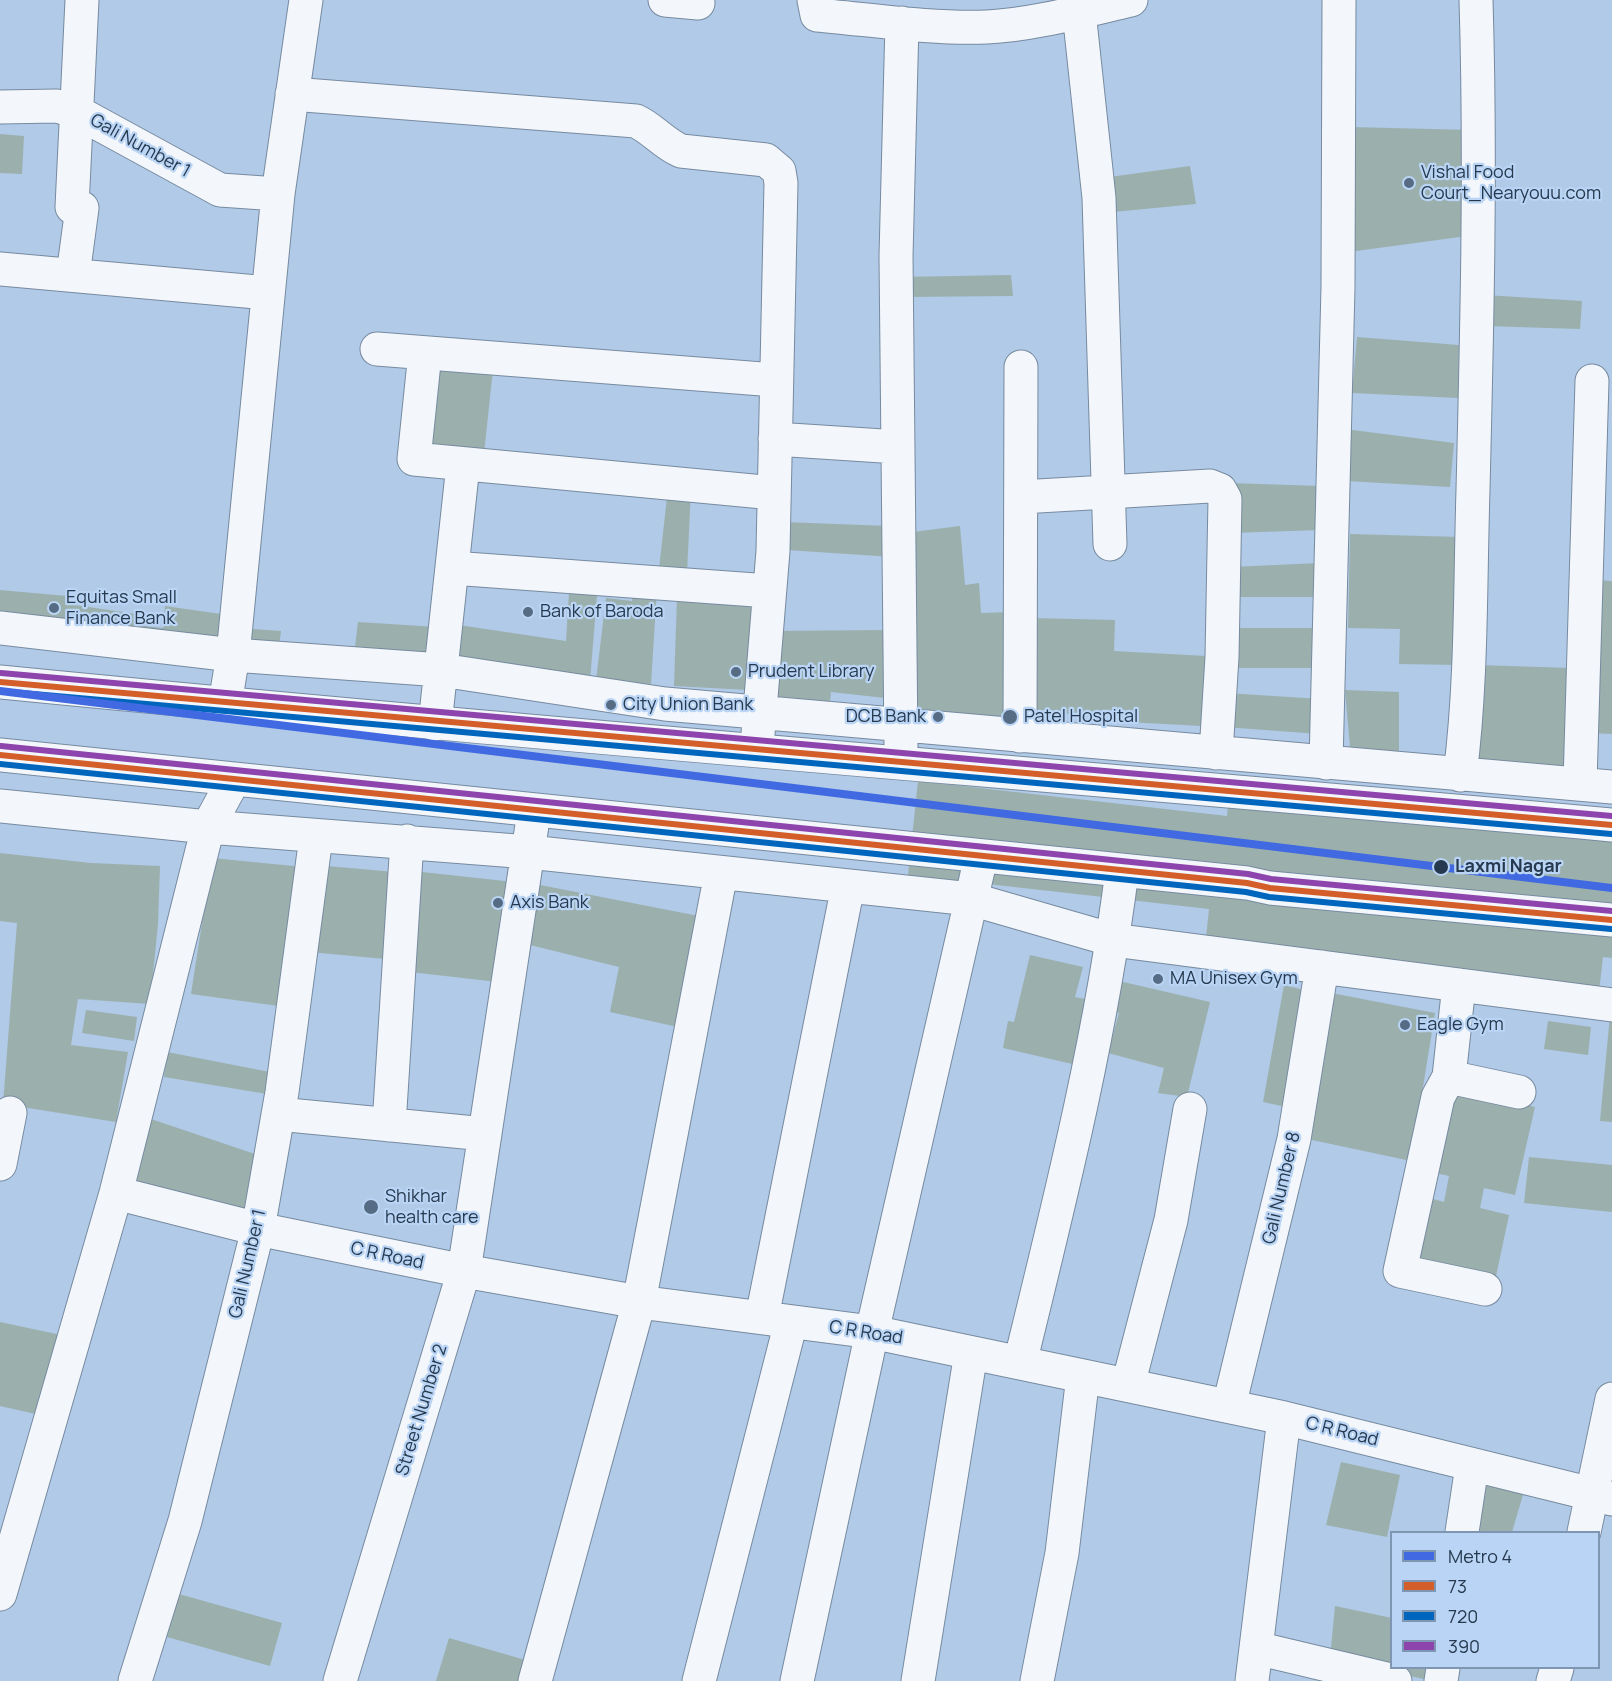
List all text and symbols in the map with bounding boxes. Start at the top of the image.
street label: Gali Number 1 [86,110,194,182]
place label: Vishal Food Court_Nearyouu.com [1421,162,1601,204]
marker: Vishal Food Court_Nearyouu.com [1402,176,1416,190]
place label: Equitas Small Finance Bank [66,587,177,630]
marker: Equitas Small Finance Bank [47,601,61,615]
place label: Bank of Baroda [540,601,664,623]
marker: Bank of Baroda [521,605,535,619]
place label: Prudent Library [748,661,875,683]
marker: Prudent Library [729,665,743,679]
place label: City Union Bank [623,694,753,716]
marker: City Union Bank [604,698,618,712]
place label: DCB Bank [846,706,926,728]
place label: Patel Hospital [1024,706,1138,728]
marker: Patel Hospital [1001,708,1019,726]
marker: DCB Bank [931,710,945,724]
place label: Laxmi Nagar [1455,856,1562,878]
marker: Laxmi Nagar [1432,858,1450,876]
place label: Axis Bank [510,892,589,914]
marker: Axis Bank [491,896,505,910]
place label: MA Unisex Gym [1170,968,1298,990]
marker: MA Unisex Gym [1151,972,1165,986]
place label: Eagle Gym [1417,1014,1504,1036]
marker: Eagle Gym [1398,1018,1412,1032]
street label: Gali Number 8 [1259,1130,1305,1246]
place label: Shikhar health care [385,1186,478,1228]
marker: Shikhar health care [362,1198,380,1216]
street label: Gali Number 1 [225,1207,271,1321]
street label: C R Road [349,1238,425,1274]
street label: C R Road [828,1317,904,1349]
street label: Street Number 2 [392,1342,452,1478]
street label: C R Road [1303,1413,1381,1451]
legend [1390,1531,1600,1669]
text: Metro 4 [1448,1544,1512,1568]
text: 73 [1448,1574,1467,1598]
text: 720 [1448,1604,1478,1628]
text: 390 [1448,1634,1480,1658]

